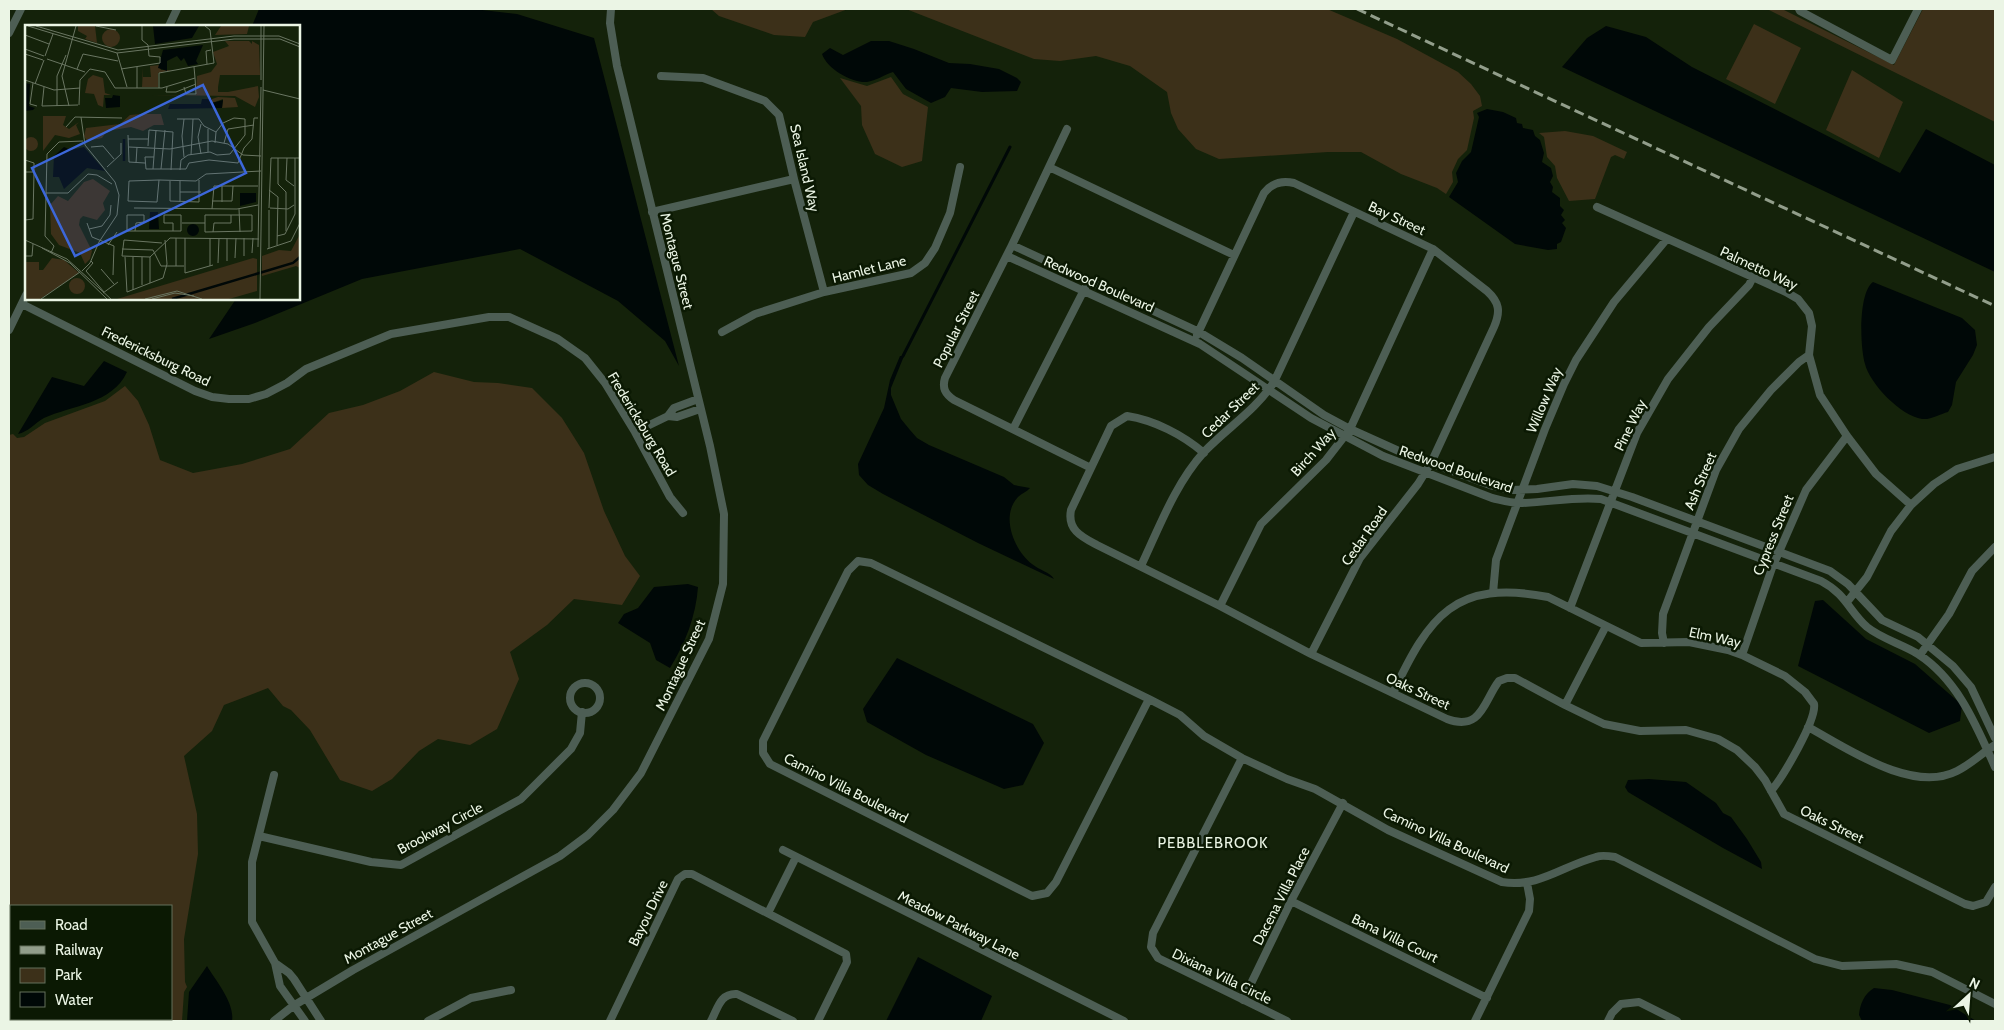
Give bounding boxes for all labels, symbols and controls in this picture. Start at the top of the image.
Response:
inset map [25,25,300,300]
street label: Sea Island Way [786,122,824,214]
street label: Bay Street [1366,197,1429,239]
street label: Montague Street [656,211,698,311]
street label: Palmetto Way [1717,242,1801,294]
street label: Hamlet Lane [830,251,908,287]
street label: Redwood Boulevard [1041,252,1157,316]
street label: Popular Street [929,287,983,371]
street label: Fredericksburg Road [99,322,213,390]
street label: Willow Way [1522,364,1566,436]
street label: Fredericksburg Road [604,368,680,480]
street label: Cedar Street [1197,378,1263,442]
street label: Pine Way [1610,396,1650,454]
street label: Birch Way [1287,424,1339,480]
street label: Redwood Boulevard [1397,441,1515,497]
street label: Ash Street [1680,449,1720,513]
street label: Cypress Street [1749,492,1797,578]
street label: Cedar Road [1337,503,1391,569]
street label: Montague Street [651,616,709,714]
street label: Elm Way [1687,623,1743,651]
street label: Oaks Street [1383,668,1453,714]
street label: Camino Villa Boulevard [781,749,911,827]
street label: Brookway Circle [394,798,486,858]
street label: Oaks Street [1797,801,1867,847]
street label: Camino Villa Boulevard [1380,803,1512,877]
district label: PEBBLEBROOK [1157,834,1269,852]
street label: Dacena Villa Place [1248,844,1314,948]
street label: Bayou Drive [624,877,672,949]
street label: Meadow Parkway Lane [895,886,1023,964]
street label: Montague Street [340,904,436,968]
legend [10,905,172,1020]
street label: Bana Villa Court [1349,909,1441,967]
text: Road [55,916,88,934]
text: Railway [55,941,104,959]
street label: Dixiana Villa Circle [1169,944,1275,1008]
text: Park [55,966,82,984]
north arrow [1944,970,1994,1020]
text: N [1966,973,1983,994]
text: Water [55,991,93,1009]

